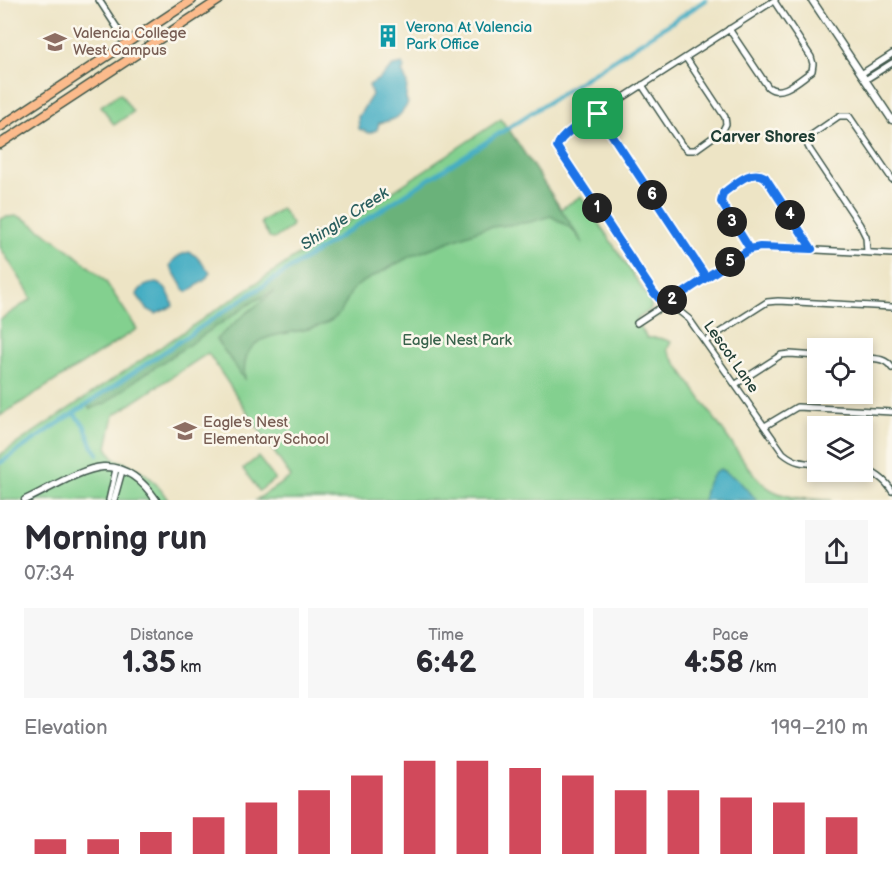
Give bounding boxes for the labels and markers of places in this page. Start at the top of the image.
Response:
place label: Verona At Valencia Park Office [406,18,532,54]
building icon: Verona At Valencia Park Office [375,23,401,49]
place label: Valencia College West Campus [73,24,187,60]
school or university icon: Valencia College West Campus [42,29,68,55]
pin [572,88,623,139]
pin: 6 [637,180,667,210]
pin: 1 [582,193,612,223]
pin: 4 [775,200,805,230]
pin: 3 [717,207,747,237]
pin: 5 [715,247,745,277]
pin: 2 [657,285,687,315]
place label: Eagle's Nest Elementary School [203,413,329,449]
school or university icon: Eagle's Nest Elementary School [172,418,198,444]

